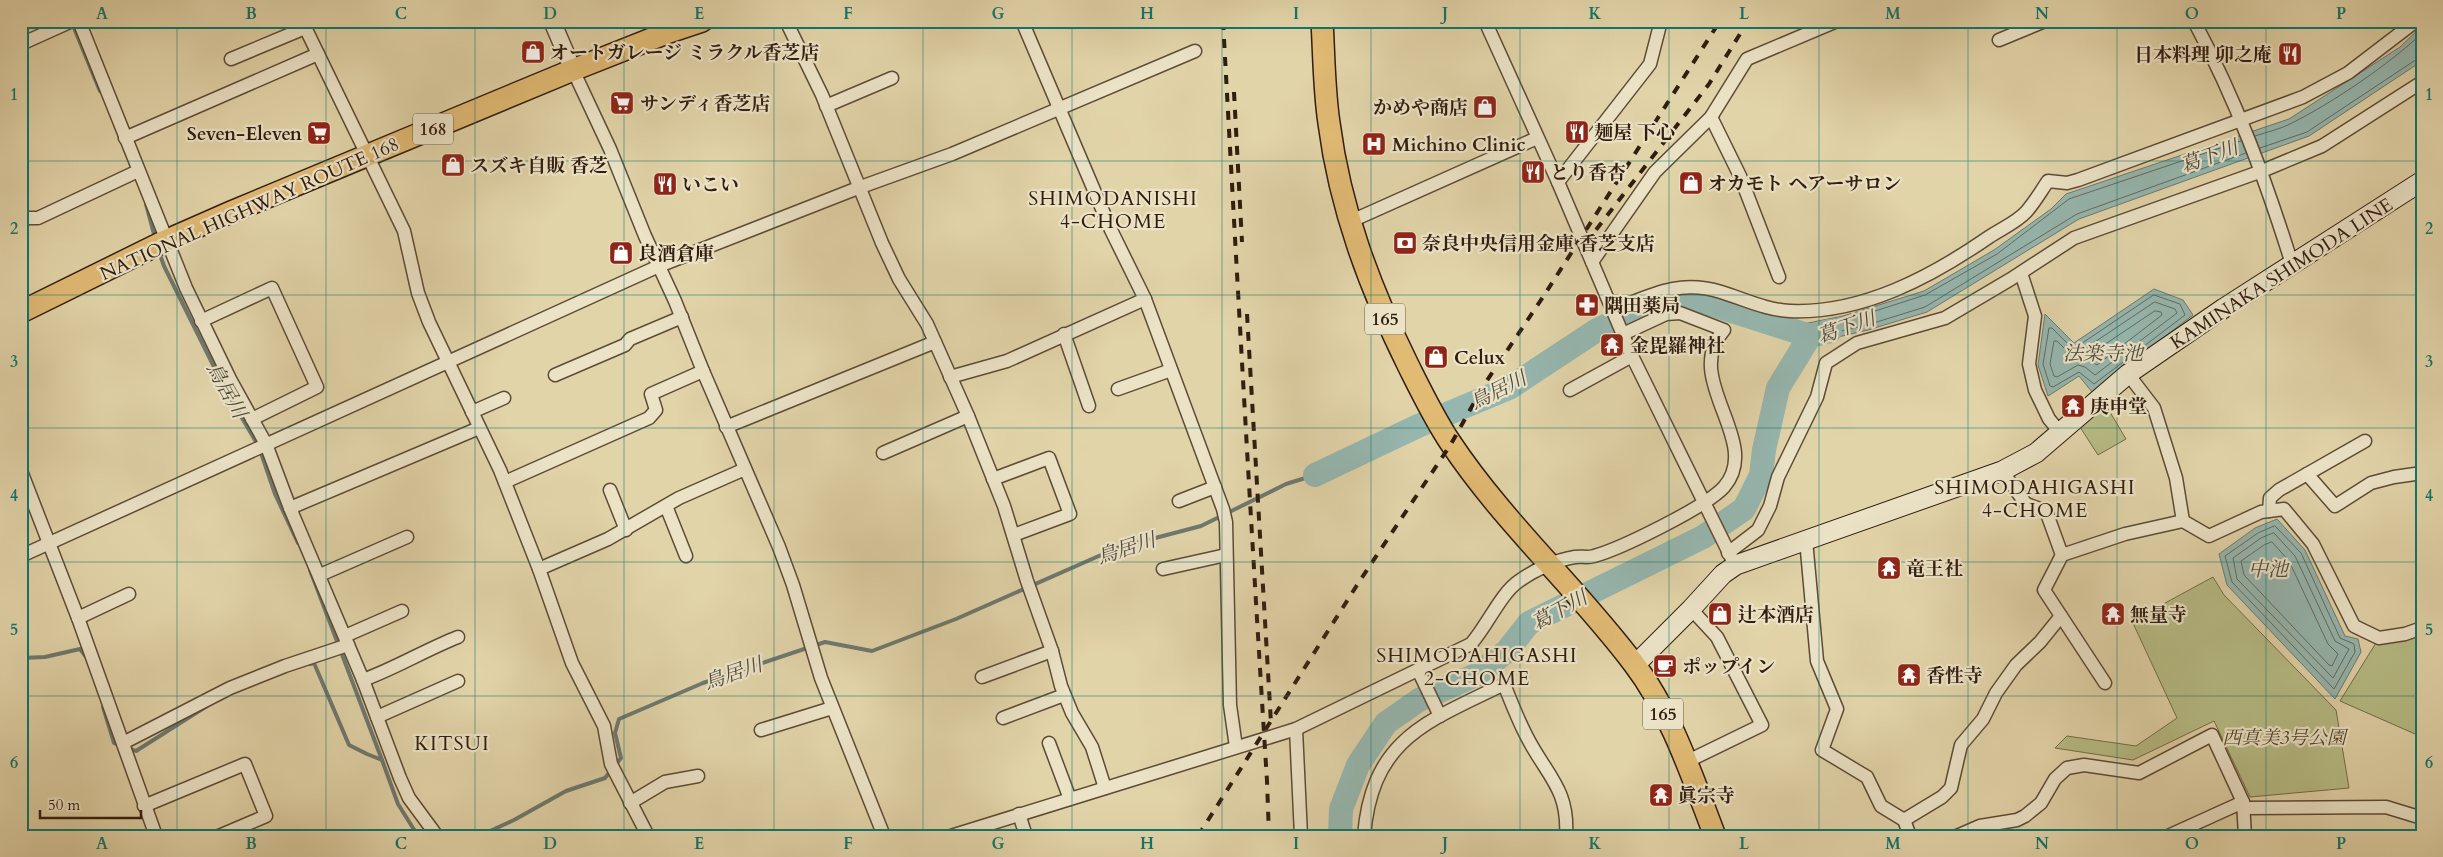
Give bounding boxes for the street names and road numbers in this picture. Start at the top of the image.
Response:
road number: 168 [413,114,453,144]
street label: NATIONAL HIGHWAY ROUTE 168 [96,131,403,287]
street label: KAMINAKA SHIMODA LINE [2165,192,2398,356]
road number: 165 [1365,304,1405,334]
road number: 165 [1643,699,1683,730]

